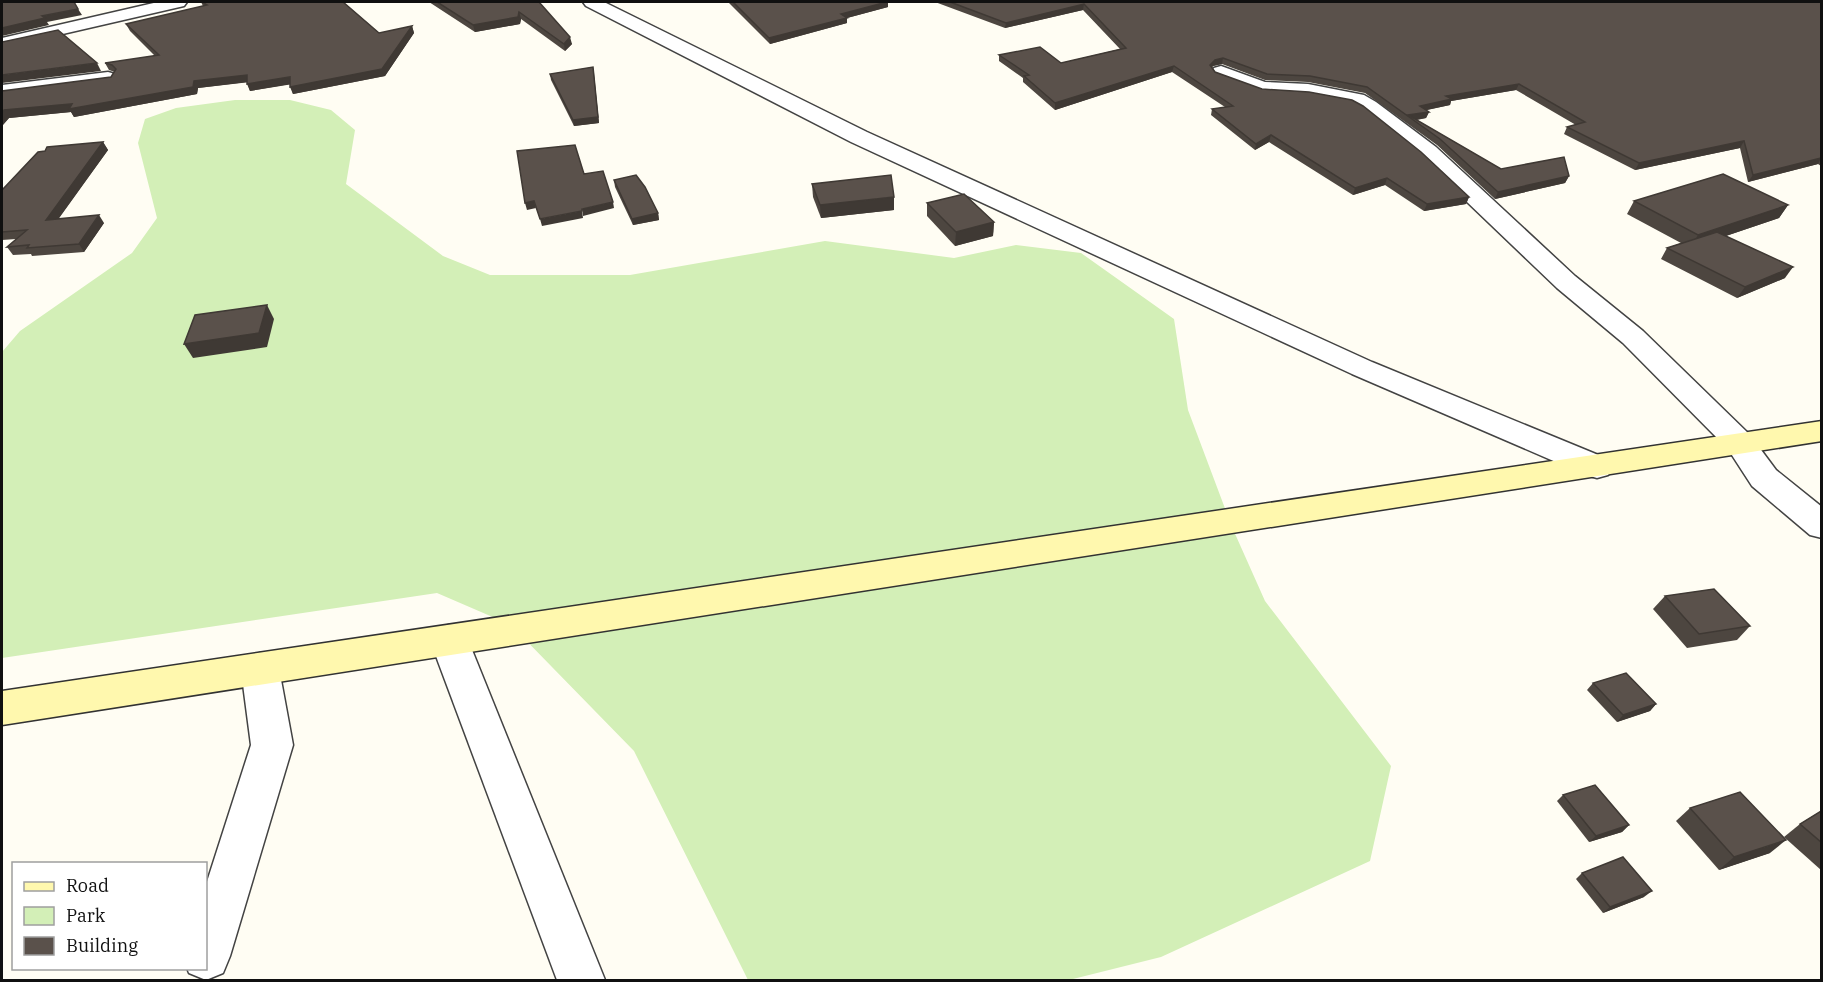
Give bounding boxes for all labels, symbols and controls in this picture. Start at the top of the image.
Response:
legend [12,862,207,970]
text: Road [66,874,109,897]
text: Park [66,904,106,927]
text: Building [66,934,138,957]

